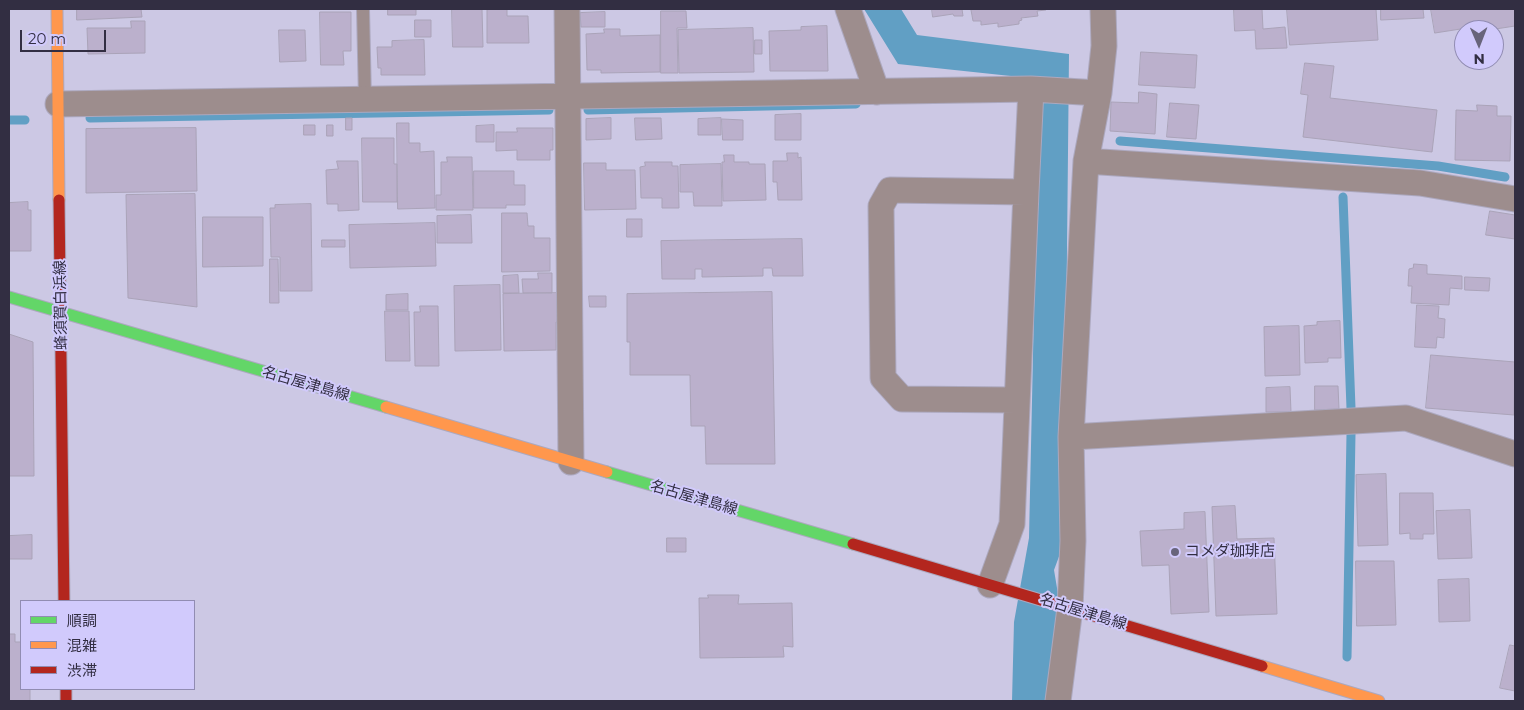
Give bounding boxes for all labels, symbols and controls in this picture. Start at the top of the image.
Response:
scale bar [22,20,109,52]
north arrow [1454,20,1504,70]
text: 20 m [28,29,66,48]
text: N [1473,50,1485,68]
street label: 蜂須賀白浜線 [51,260,71,350]
street label: 名古屋津島線 [260,363,352,405]
street label: 名古屋津島線 [648,477,740,519]
place label: コメダ珈琲店 [1185,543,1275,561]
marker: コメダ珈琲店 [1169,546,1181,558]
street label: 名古屋津島線 [1037,590,1129,634]
legend [20,600,195,690]
text: 順調 [67,611,97,630]
text: 混雑 [67,636,97,655]
text: 渋滞 [67,661,97,680]

